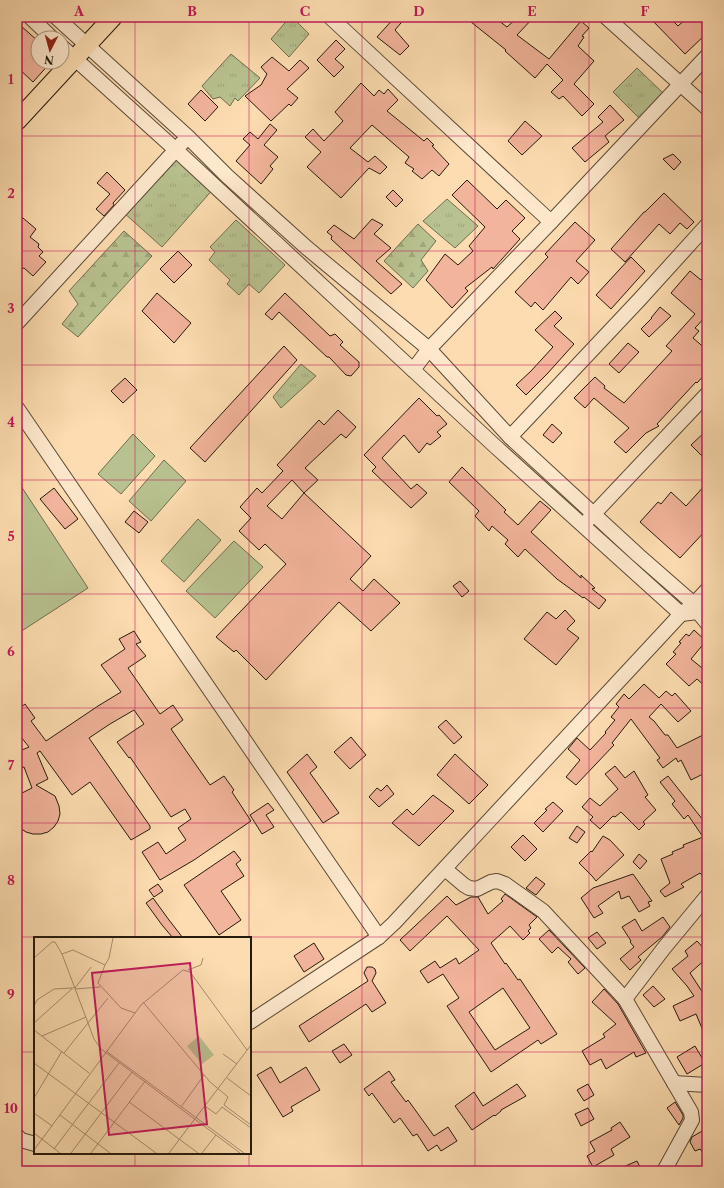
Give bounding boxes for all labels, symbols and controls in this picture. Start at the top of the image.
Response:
text: A [73,3,85,19]
text: B [187,3,197,19]
text: C [300,3,310,19]
text: D [413,3,425,19]
text: E [527,3,537,19]
text: F [641,3,650,19]
north arrow [30,30,70,70]
text: N [43,52,54,67]
text: 1 [8,71,14,87]
text: 2 [7,185,15,201]
text: 3 [7,300,15,316]
text: 4 [7,414,15,430]
text: 5 [7,528,15,544]
text: 6 [7,643,15,659]
text: 7 [8,757,15,773]
text: 8 [7,872,15,888]
inset map [34,937,251,1154]
text: 9 [7,986,15,1002]
text: 10 [4,1100,18,1116]

